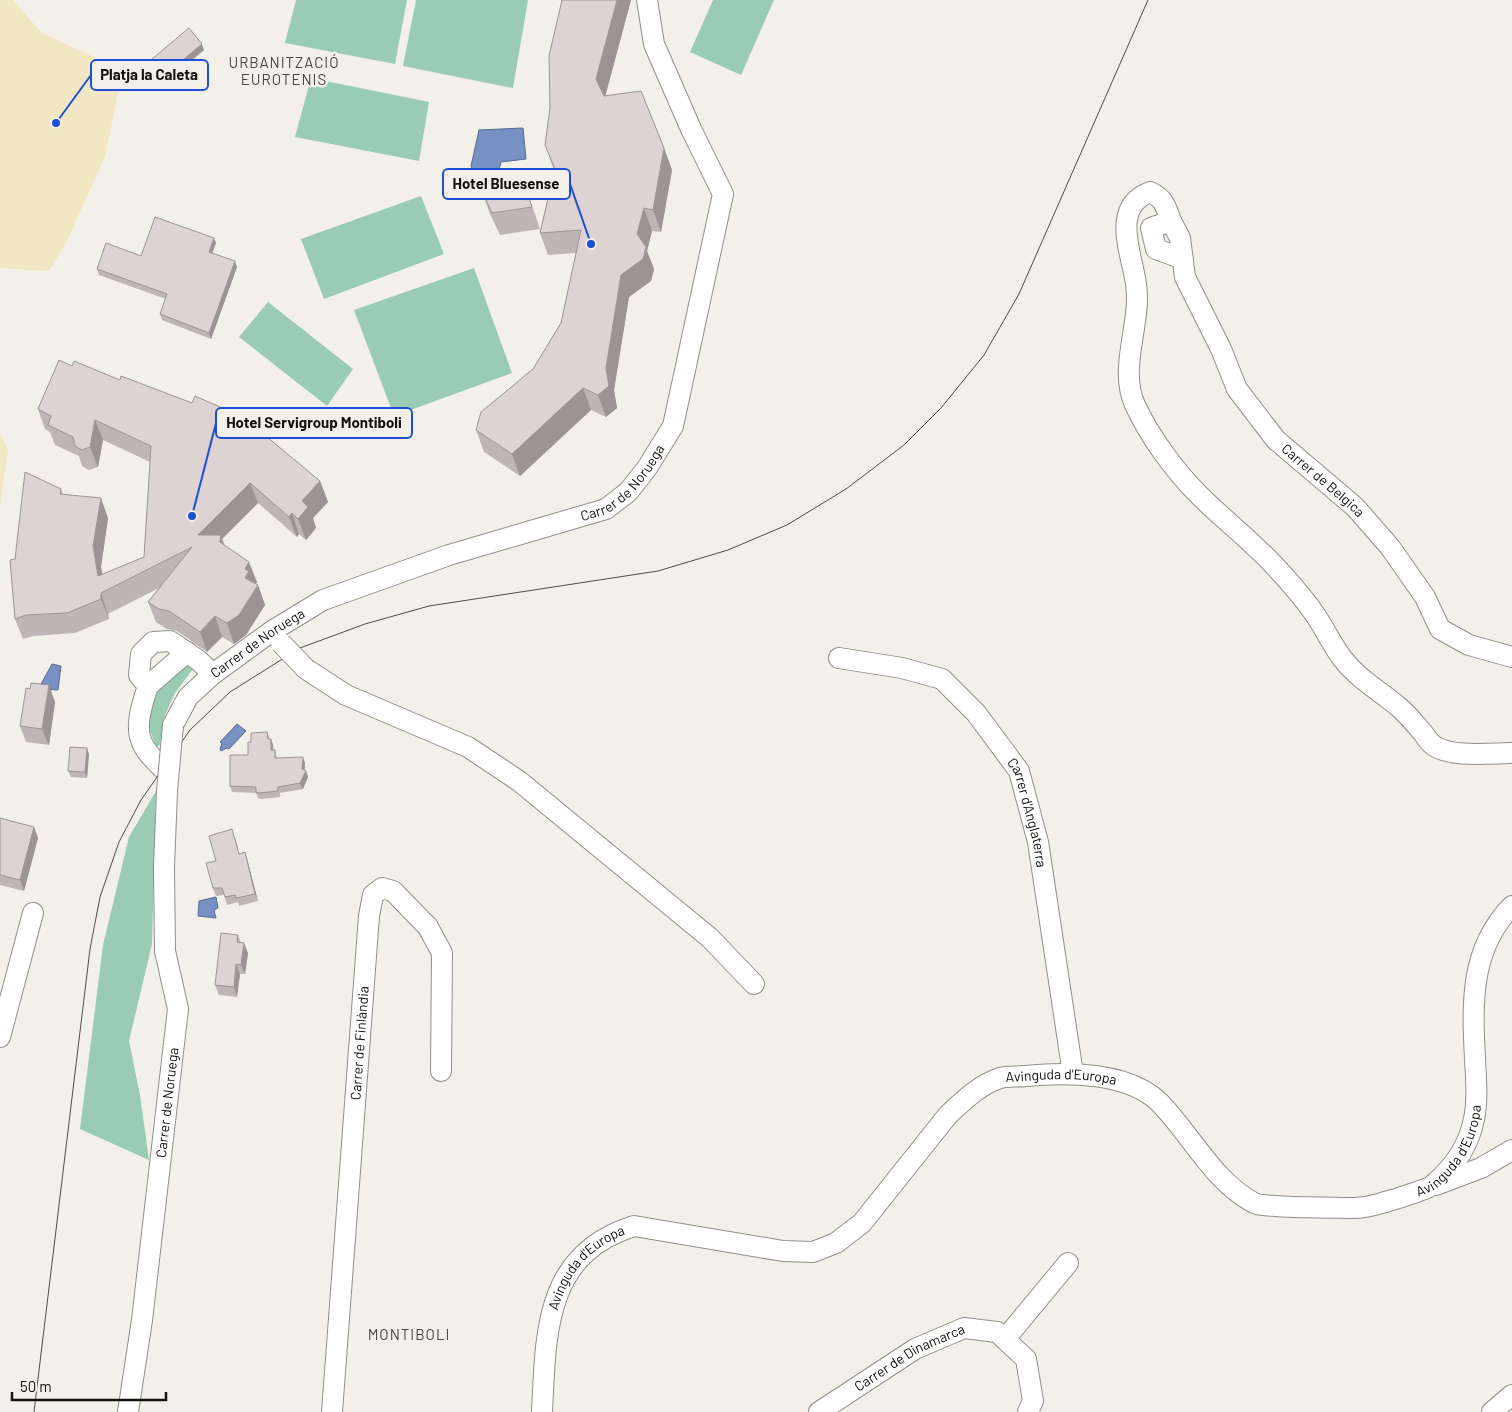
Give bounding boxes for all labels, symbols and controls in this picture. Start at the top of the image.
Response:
district label: URBANITZACIÓ EUROTENIS [228,53,340,88]
callout: Platja la Caleta [91,60,208,90]
text: Platja la Caleta [100,65,198,83]
callout: Hotel Bluesense [443,169,570,199]
text: Hotel Bluesense [453,174,559,192]
callout: Hotel Servigroup Montiboli [216,408,412,438]
text: Hotel Servigroup Montiboli [226,413,402,431]
street label: Carrer de Belgica [1279,440,1369,520]
street label: Carrer de Noruega [578,441,668,524]
street label: Carrer de Noruega [207,604,308,681]
street label: Carrer d'Anglaterra [1004,754,1051,869]
street label: Carrer de Finlàndia [346,985,372,1101]
street label: Carrer de Noruega [152,1046,181,1159]
street label: Avinguda d'Europa [1005,1065,1119,1088]
street label: Avinguda d'Europa [1413,1104,1484,1200]
street label: Avinguda d'Europa [544,1221,627,1312]
street label: Carrer de Dinamarca [851,1320,967,1395]
district label: MONTIBOLI [368,1325,450,1343]
scale bar [12,1370,166,1402]
text: 50 m [20,1377,52,1395]

